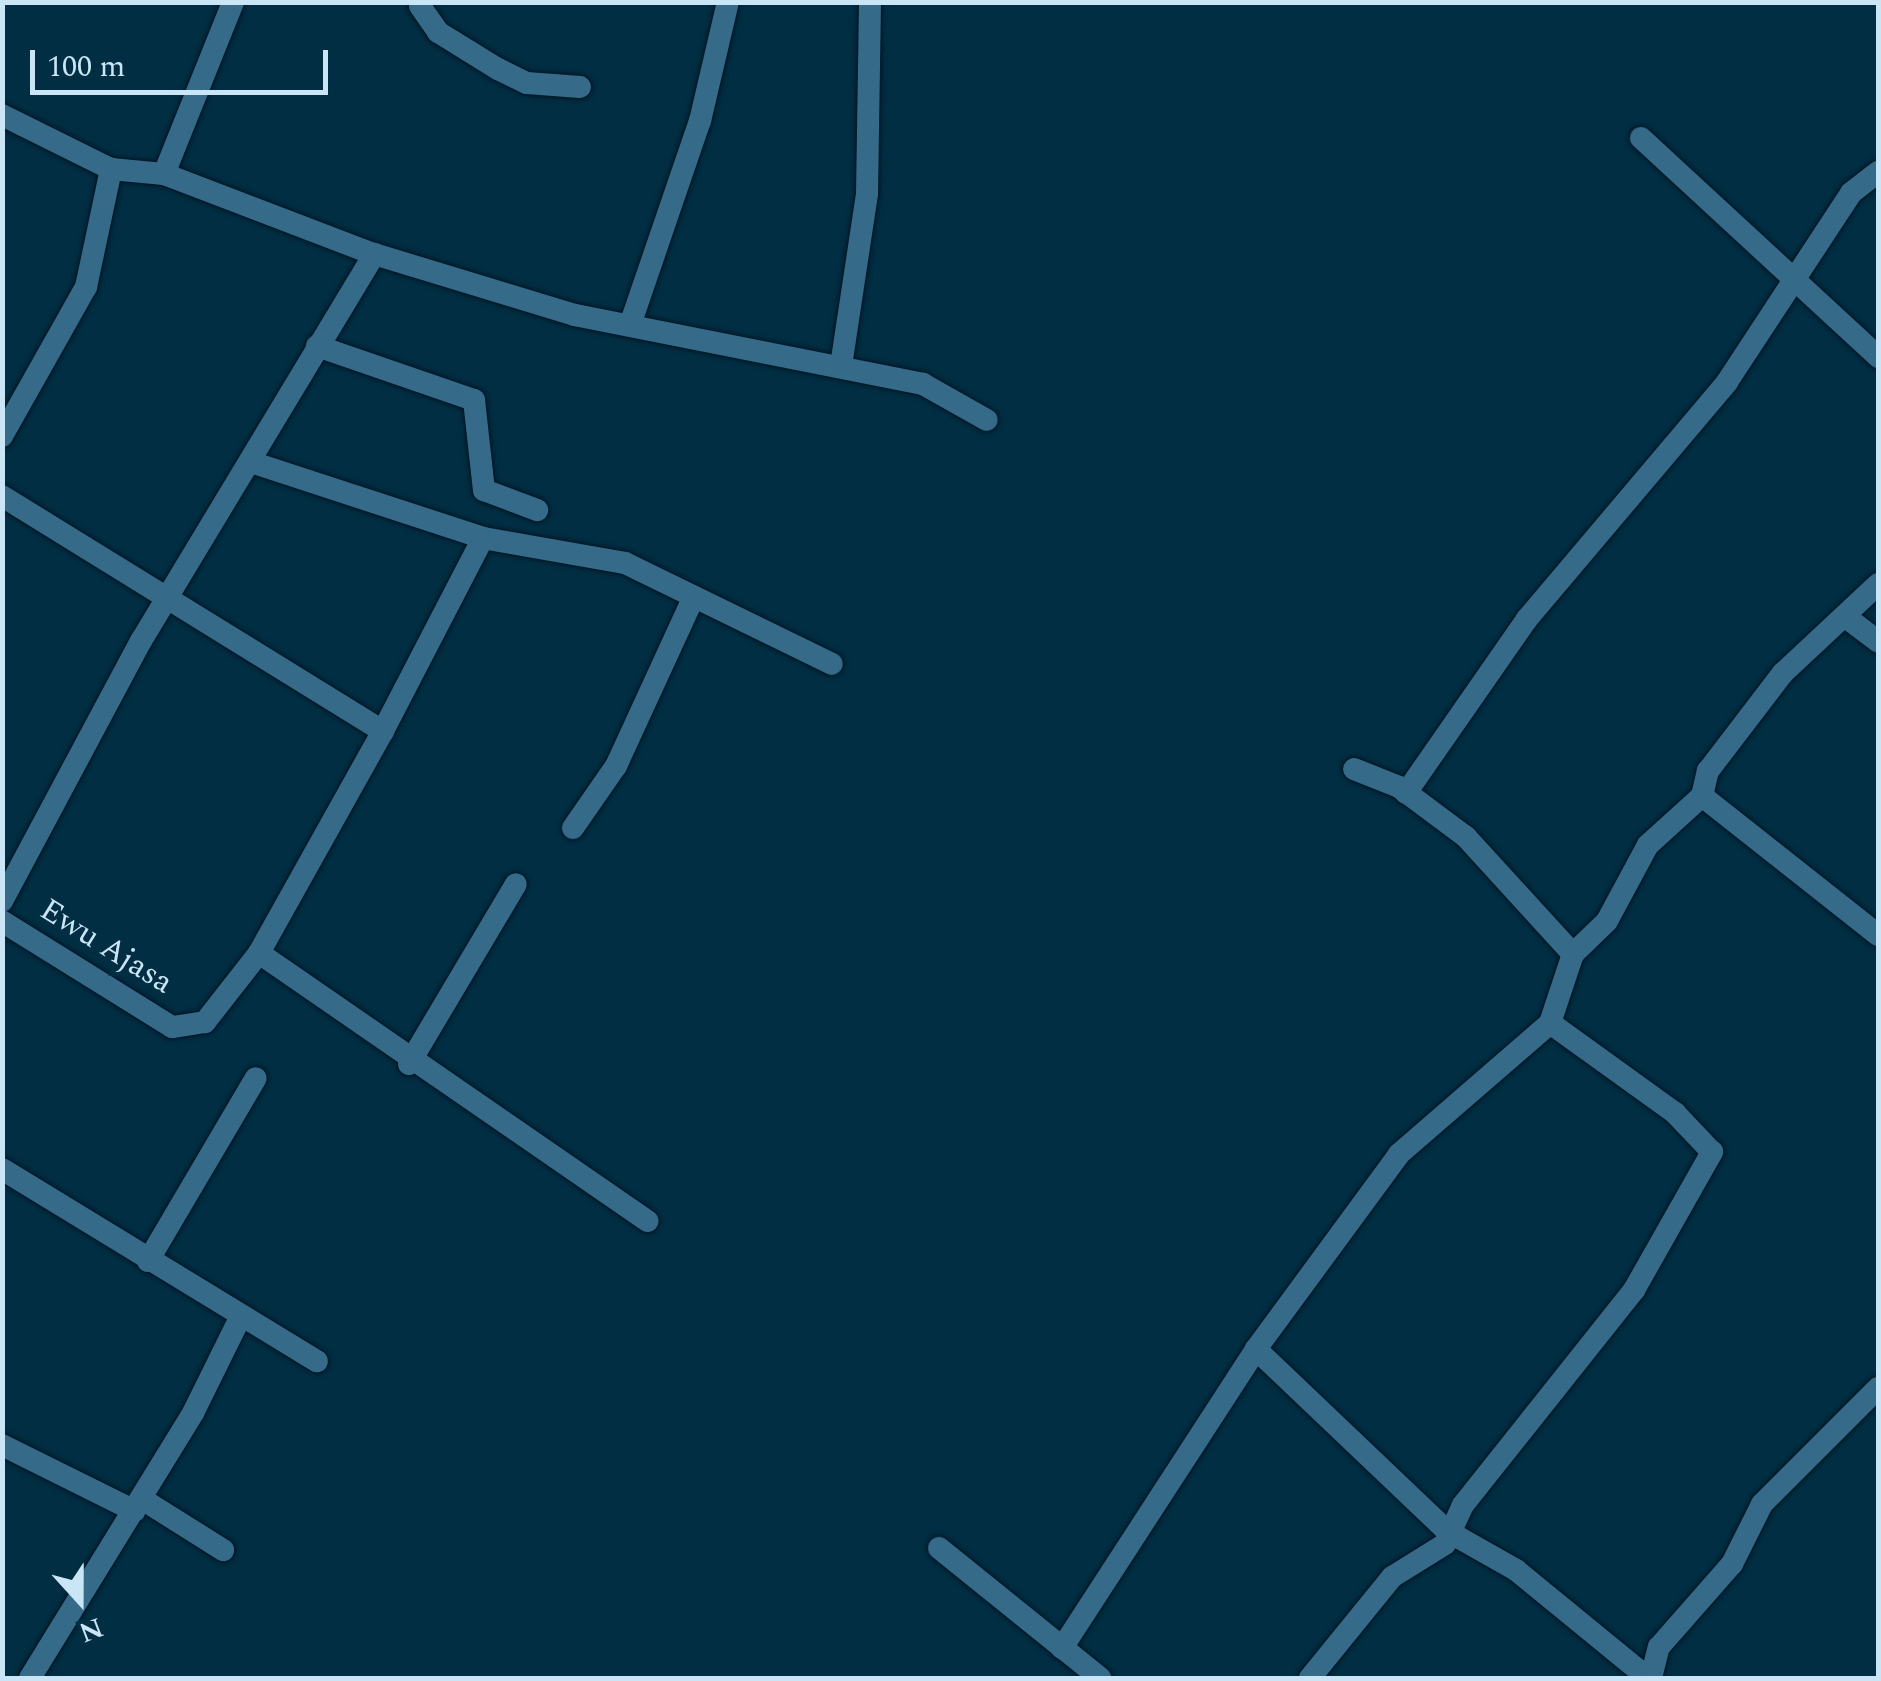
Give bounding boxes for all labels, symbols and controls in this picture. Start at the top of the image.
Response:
scale bar [35,30,332,92]
text: 100 m [47,44,125,90]
street label: Ewu Ajasa [32,891,180,1003]
north arrow [30,1551,130,1651]
text: N [73,1605,109,1654]

